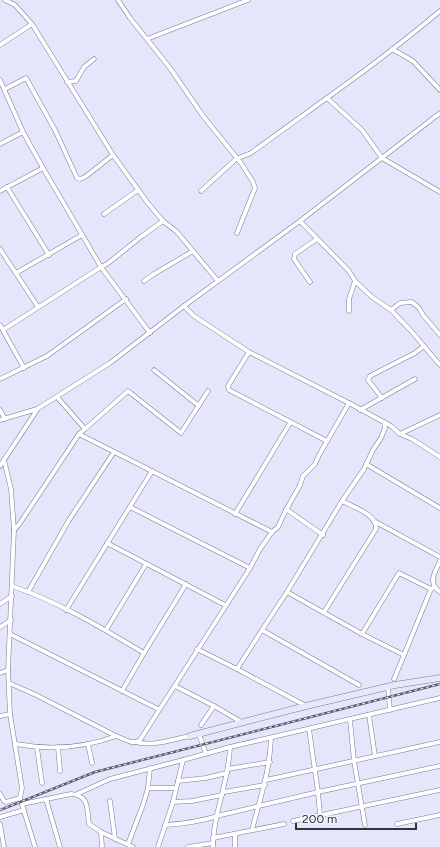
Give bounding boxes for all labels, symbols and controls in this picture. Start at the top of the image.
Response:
scale bar [296,805,416,831]
text: 200 m [302,812,337,826]

